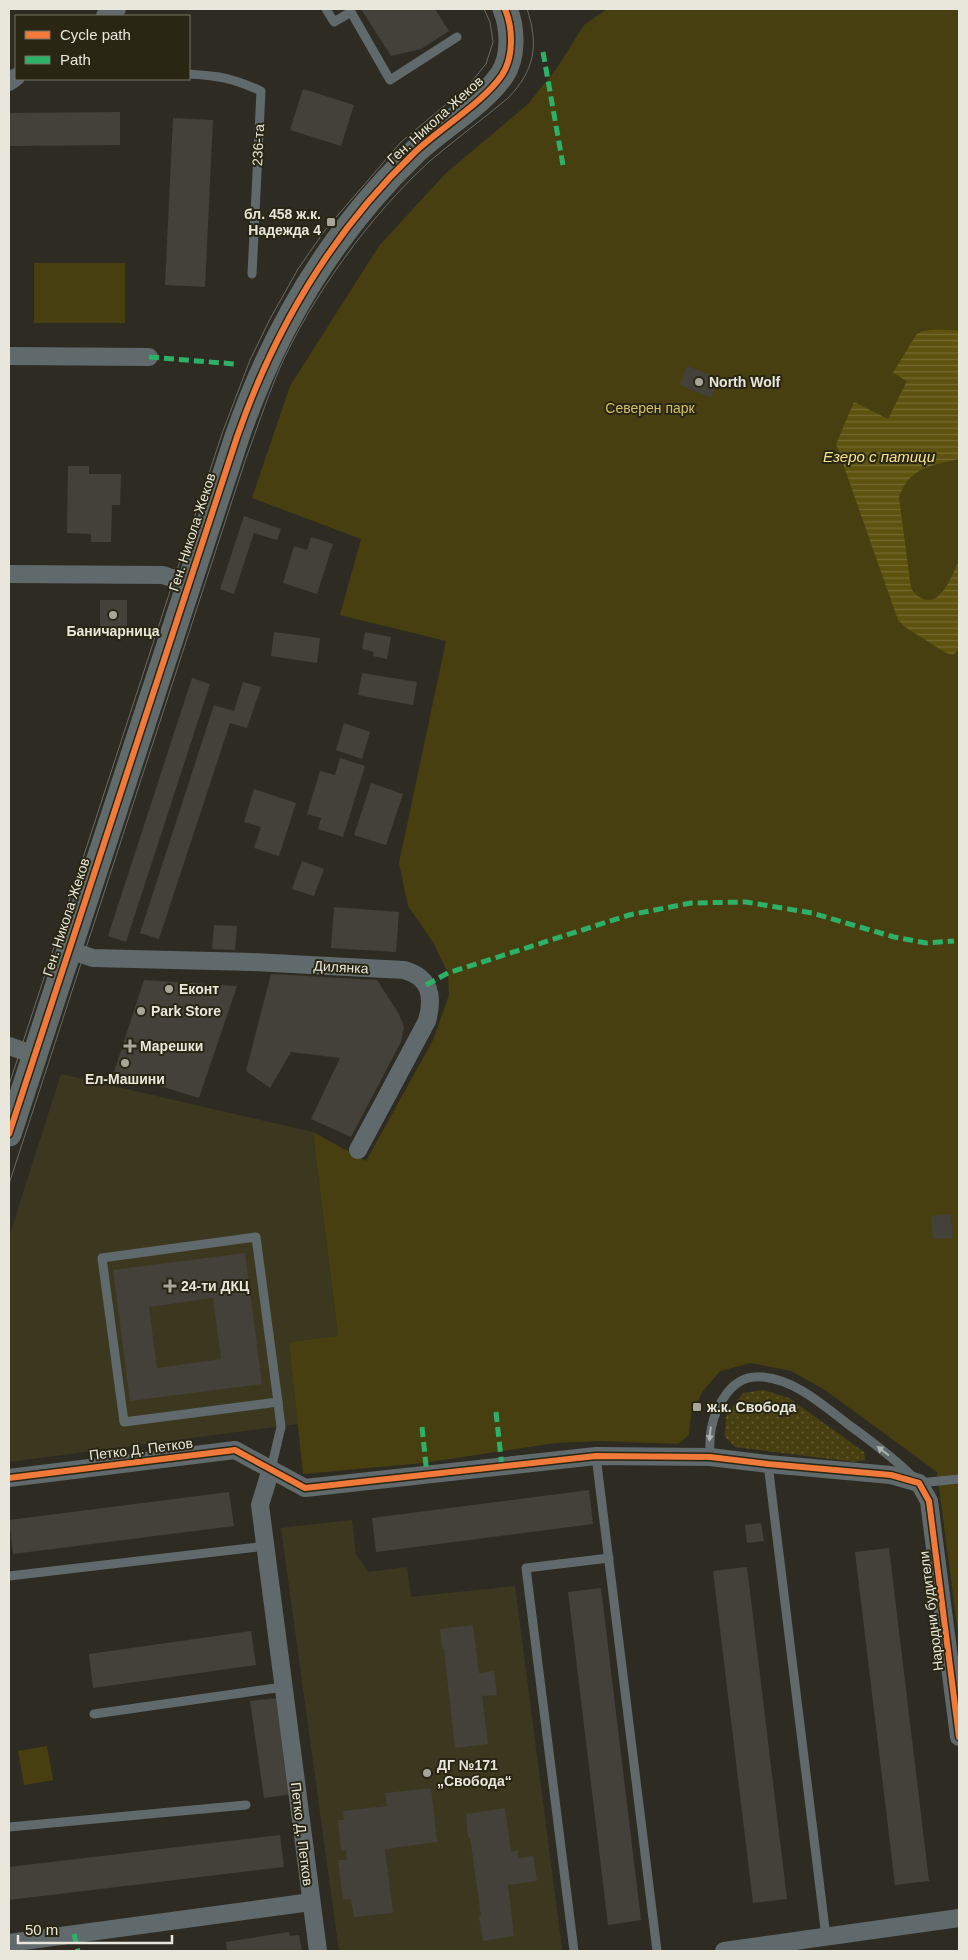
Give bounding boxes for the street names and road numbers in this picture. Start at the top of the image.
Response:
street label: Ген. Никола Жеков [384,73,486,167]
street label: 236-та [249,123,267,166]
street label: Ген. Никола Жеков [165,471,219,593]
street label: Ген. Никола Жеков [39,856,93,978]
street label: Дилянка [313,958,369,976]
street label: Петко Д. Петков [88,1435,194,1463]
street label: Народни будители [916,1550,946,1672]
street label: Петко Д. Петков [288,1781,316,1887]

